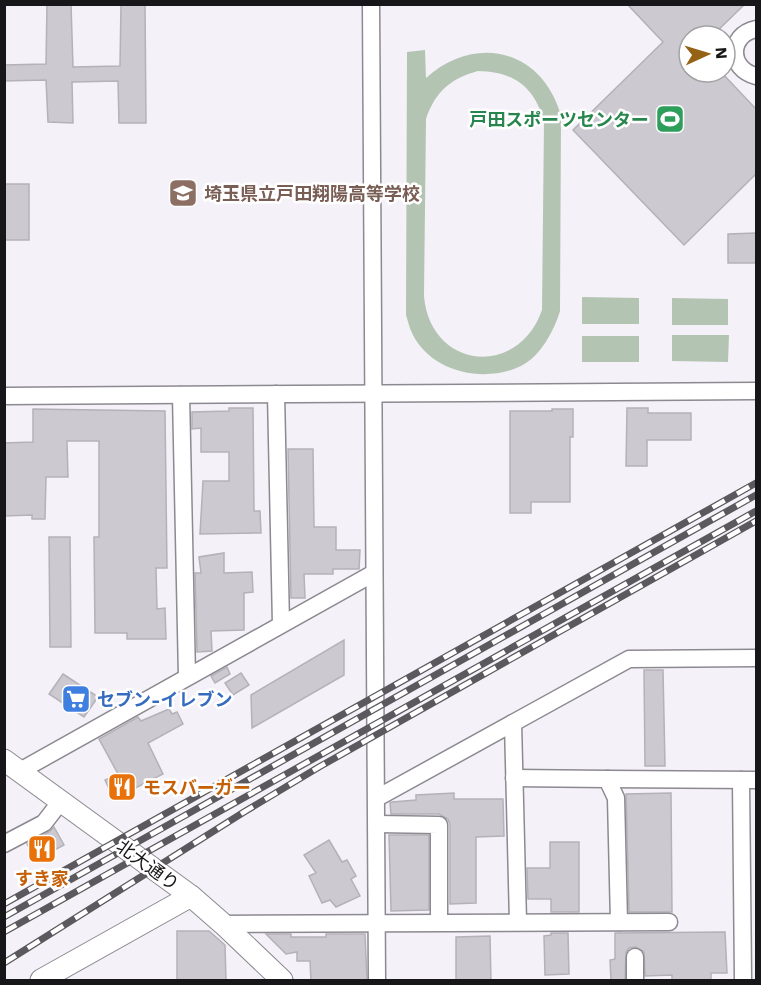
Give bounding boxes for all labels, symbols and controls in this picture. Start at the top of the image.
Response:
north arrow [677,24,737,84]
text: N [712,46,731,60]
sports icon: 戸田スポーツセンター [654,103,686,135]
place label: 戸田スポーツセンター [469,109,649,130]
school or university icon: 埼玉県立戸田翔陽高等学校 [167,177,199,209]
place label: 埼玉県立戸田翔陽高等学校 [204,183,420,204]
supermarket icon: セブン-イレブン [60,683,92,715]
place label: セブン-イレブン [97,689,233,710]
restaurant icon: モスバーガー [106,771,138,803]
place label: モスバーガー [143,777,251,798]
restaurant icon: すき家 [26,833,58,865]
street label: 北大通り [113,835,183,895]
place label: すき家 [15,868,69,889]

